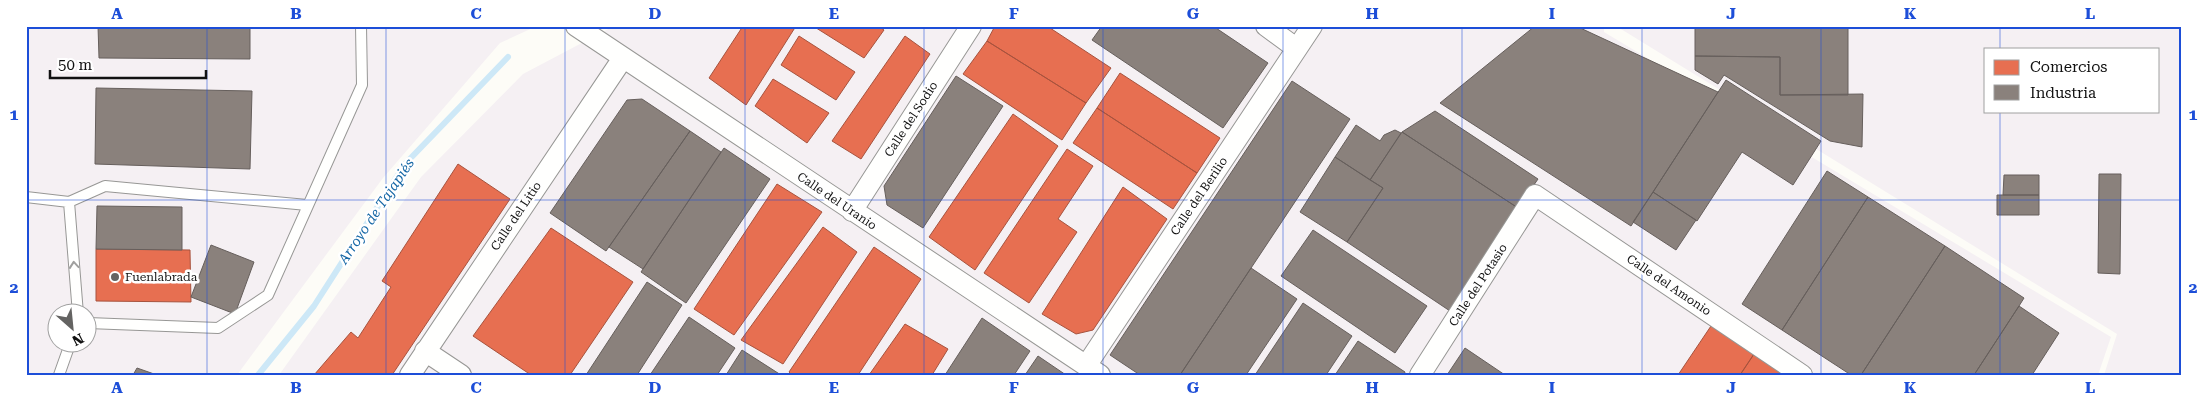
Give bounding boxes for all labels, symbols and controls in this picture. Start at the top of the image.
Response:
text: A [111,4,123,23]
text: B [290,4,302,23]
text: C [470,4,482,23]
text: D [649,4,662,23]
text: E [829,4,839,23]
text: F [1009,4,1019,23]
text: G [1187,4,1200,23]
text: H [1365,4,1379,23]
text: I [1549,4,1555,23]
text: J [1726,4,1736,23]
text: K [1904,4,1917,23]
text: L [2085,4,2095,23]
scale bar [50,48,206,80]
legend [1984,48,2160,112]
text: 50 m [58,56,93,74]
text: Comercios [2030,58,2107,76]
street label: Calle del Sodio [881,79,941,159]
text: Industria [2030,84,2096,102]
text: 1 [10,105,19,124]
text: 1 [2189,105,2198,124]
street label: Calle del Berilio [1168,154,1230,238]
water label: Arroyo de Tajapiés [334,155,417,267]
street label: Calle del Uranio [795,169,879,233]
street label: Calle del Litio [488,179,544,253]
street label: Calle del Potasio [1446,241,1510,329]
street label: Calle del Amonio [1624,252,1714,318]
one-way arrow [69,261,80,269]
place label: Fuenlabrada [125,270,198,284]
marker: Fuenlabrada [109,271,121,283]
text: 2 [10,278,19,297]
text: 2 [2189,278,2198,297]
north arrow [48,304,98,354]
text: N [69,330,86,349]
text: A [111,378,123,397]
text: B [290,378,302,397]
text: C [470,378,482,397]
text: D [649,378,662,397]
text: E [829,378,839,397]
text: F [1009,378,1019,397]
text: G [1187,378,1200,397]
text: H [1365,378,1379,397]
text: I [1549,378,1555,397]
text: J [1726,378,1736,397]
text: K [1904,378,1917,397]
text: L [2085,378,2095,397]

